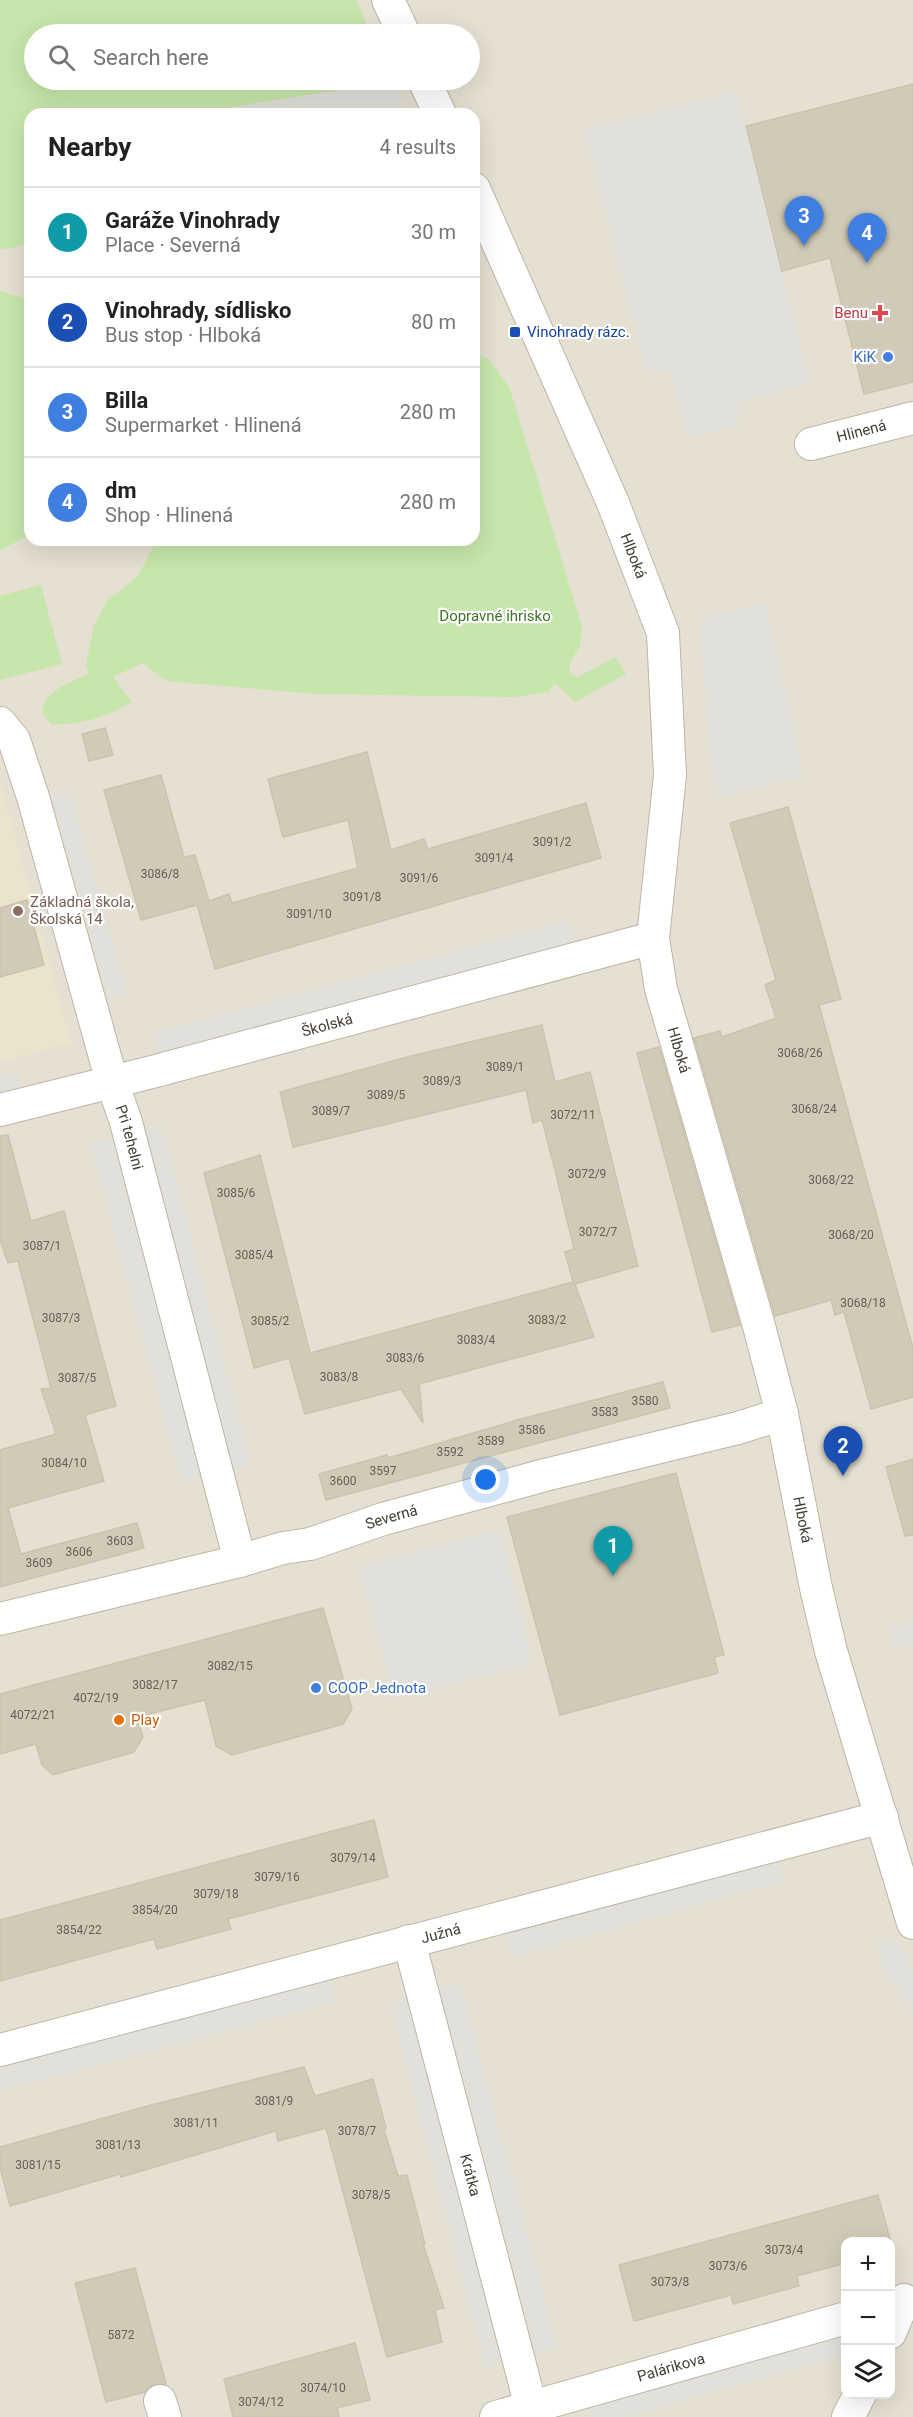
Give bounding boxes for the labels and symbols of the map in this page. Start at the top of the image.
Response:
pin: 3 [784,196,824,246]
pin: 4 [848,214,886,263]
place label: Benu [834,304,868,322]
marker: Benu [873,306,887,320]
place label: Vinohrady rázc. [527,323,630,341]
marker: Vinohrady rázc. [508,325,522,339]
place label: KiK [854,348,877,366]
marker: KiK [881,350,895,364]
street label: Hlinená [835,416,888,446]
street label: Hlboká [616,531,650,581]
park label: Dopravné ihrisko [439,607,551,625]
house number: 3091/2 [533,835,572,849]
house number: 3091/4 [475,851,514,865]
house number: 3086/8 [141,867,180,881]
house number: 3091/6 [400,871,439,885]
house number: 3091/8 [343,890,382,904]
place label: Základná škola, Školská 14 [30,893,134,928]
marker: Základná škola, Školská 14 [11,904,25,918]
house number: 3091/10 [286,907,332,921]
street label: Školská [300,1010,355,1041]
street label: Hlboká [664,1025,694,1075]
house number: 3068/26 [777,1046,823,1060]
house number: 3089/1 [486,1060,524,1074]
house number: 3089/3 [423,1074,461,1088]
house number: 3089/5 [367,1088,406,1102]
street label: Pri tehelni [112,1102,147,1172]
house number: 3068/24 [791,1102,837,1116]
house number: 3089/7 [312,1104,351,1118]
house number: 3072/11 [550,1108,596,1122]
house number: 3072/9 [568,1167,606,1181]
house number: 3068/22 [808,1173,854,1187]
house number: 3085/6 [217,1186,256,1200]
house number: 3072/7 [579,1225,618,1239]
house number: 3068/20 [828,1228,874,1242]
house number: 3087/1 [23,1239,61,1253]
house number: 3085/4 [235,1248,274,1262]
house number: 3068/18 [840,1296,886,1310]
house number: 3087/3 [42,1311,80,1325]
house number: 3083/2 [528,1313,567,1327]
house number: 3085/2 [251,1314,290,1328]
house number: 3083/4 [457,1333,496,1347]
house number: 3083/6 [386,1351,425,1365]
house number: 3083/8 [320,1370,359,1384]
house number: 3087/5 [58,1371,97,1385]
house number: 3580 [632,1394,659,1408]
house number: 3583 [592,1405,618,1419]
house number: 3586 [519,1423,546,1437]
pin: 2 [824,1426,862,1476]
house number: 3589 [478,1434,504,1448]
house number: 3592 [437,1445,464,1459]
house number: 3084/10 [41,1456,87,1470]
house number: 3597 [370,1464,397,1478]
your location [471,1465,500,1494]
house number: 3600 [330,1474,357,1488]
street label: Hlboká [789,1495,816,1545]
street label: Severná [363,1501,420,1533]
pin: 1 [594,1526,632,1576]
house number: 3603 [107,1534,133,1548]
house number: 3606 [66,1545,93,1559]
house number: 3609 [26,1556,52,1570]
house number: 3082/15 [207,1659,253,1673]
house number: 3082/17 [132,1678,178,1692]
place label: COOP Jednota [328,1679,426,1697]
marker: COOP Jednota [309,1681,323,1695]
house number: 4072/19 [73,1691,119,1705]
house number: 4072/21 [10,1708,56,1722]
place label: Play [131,1711,159,1729]
marker: Play [112,1713,126,1727]
house number: 3079/14 [330,1851,376,1865]
house number: 3079/16 [254,1870,300,1884]
house number: 3079/18 [193,1887,239,1901]
house number: 3854/20 [132,1903,178,1917]
street label: Južná [419,1920,463,1947]
house number: 3854/22 [56,1923,102,1937]
house number: 3081/9 [255,2094,293,2108]
house number: 3081/11 [173,2116,219,2130]
house number: 3078/7 [338,2124,377,2138]
house number: 3081/13 [95,2138,141,2152]
street label: Krátka [456,2152,484,2198]
house number: 3081/15 [15,2158,61,2172]
house number: 3078/5 [352,2188,391,2202]
house number: 3073/4 [765,2243,804,2257]
house number: 3073/6 [709,2259,748,2273]
house number: 3073/8 [651,2275,690,2289]
house number: 5872 [108,2328,135,2342]
street label: Palárikova [635,2349,707,2386]
house number: 3074/10 [300,2381,346,2395]
house number: 3074/12 [238,2395,284,2409]

